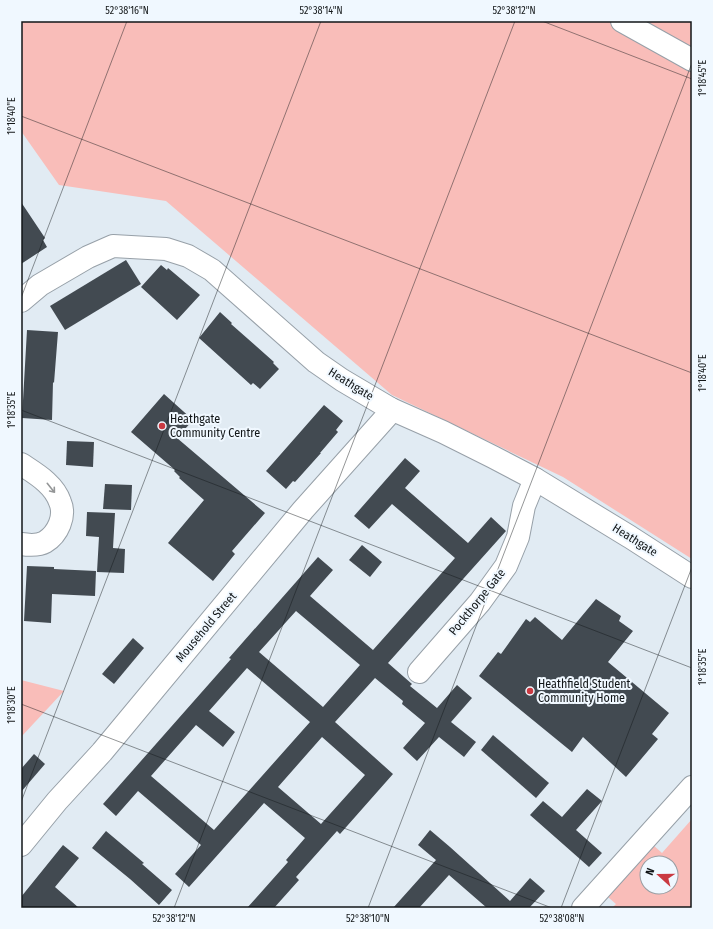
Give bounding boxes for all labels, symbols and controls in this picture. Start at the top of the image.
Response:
text: 52°38'16"N [105,5,149,17]
text: 52°38'14"N [299,5,343,17]
text: 52°38'12"N [492,5,536,17]
text: 1°18'45"E [697,59,709,96]
text: 1°18'40"E [6,97,18,135]
text: 1°18'40"E [697,354,709,392]
street label: Heathgate [326,365,376,403]
text: 1°18'35"E [6,391,18,428]
place label: Heathgate Community Centre [170,412,260,440]
marker: Heathgate Community Centre [157,421,167,431]
one-way arrow [47,483,56,494]
street label: Heathgate [610,521,660,559]
street label: Pockthorpe Gate [446,566,508,638]
street label: Mousehold Street [173,589,239,665]
text: 1°18'35"E [697,648,709,685]
place label: Heathfield Student Community Home [538,677,631,705]
text: 1°18'30"E [6,686,18,724]
marker: Heathfield Student Community Home [525,686,535,696]
north arrow [639,855,679,895]
text: N [643,866,657,877]
text: 52°38'12"N [152,913,196,925]
text: 52°38'10"N [346,913,390,925]
text: 52°38'08"N [540,913,584,925]

